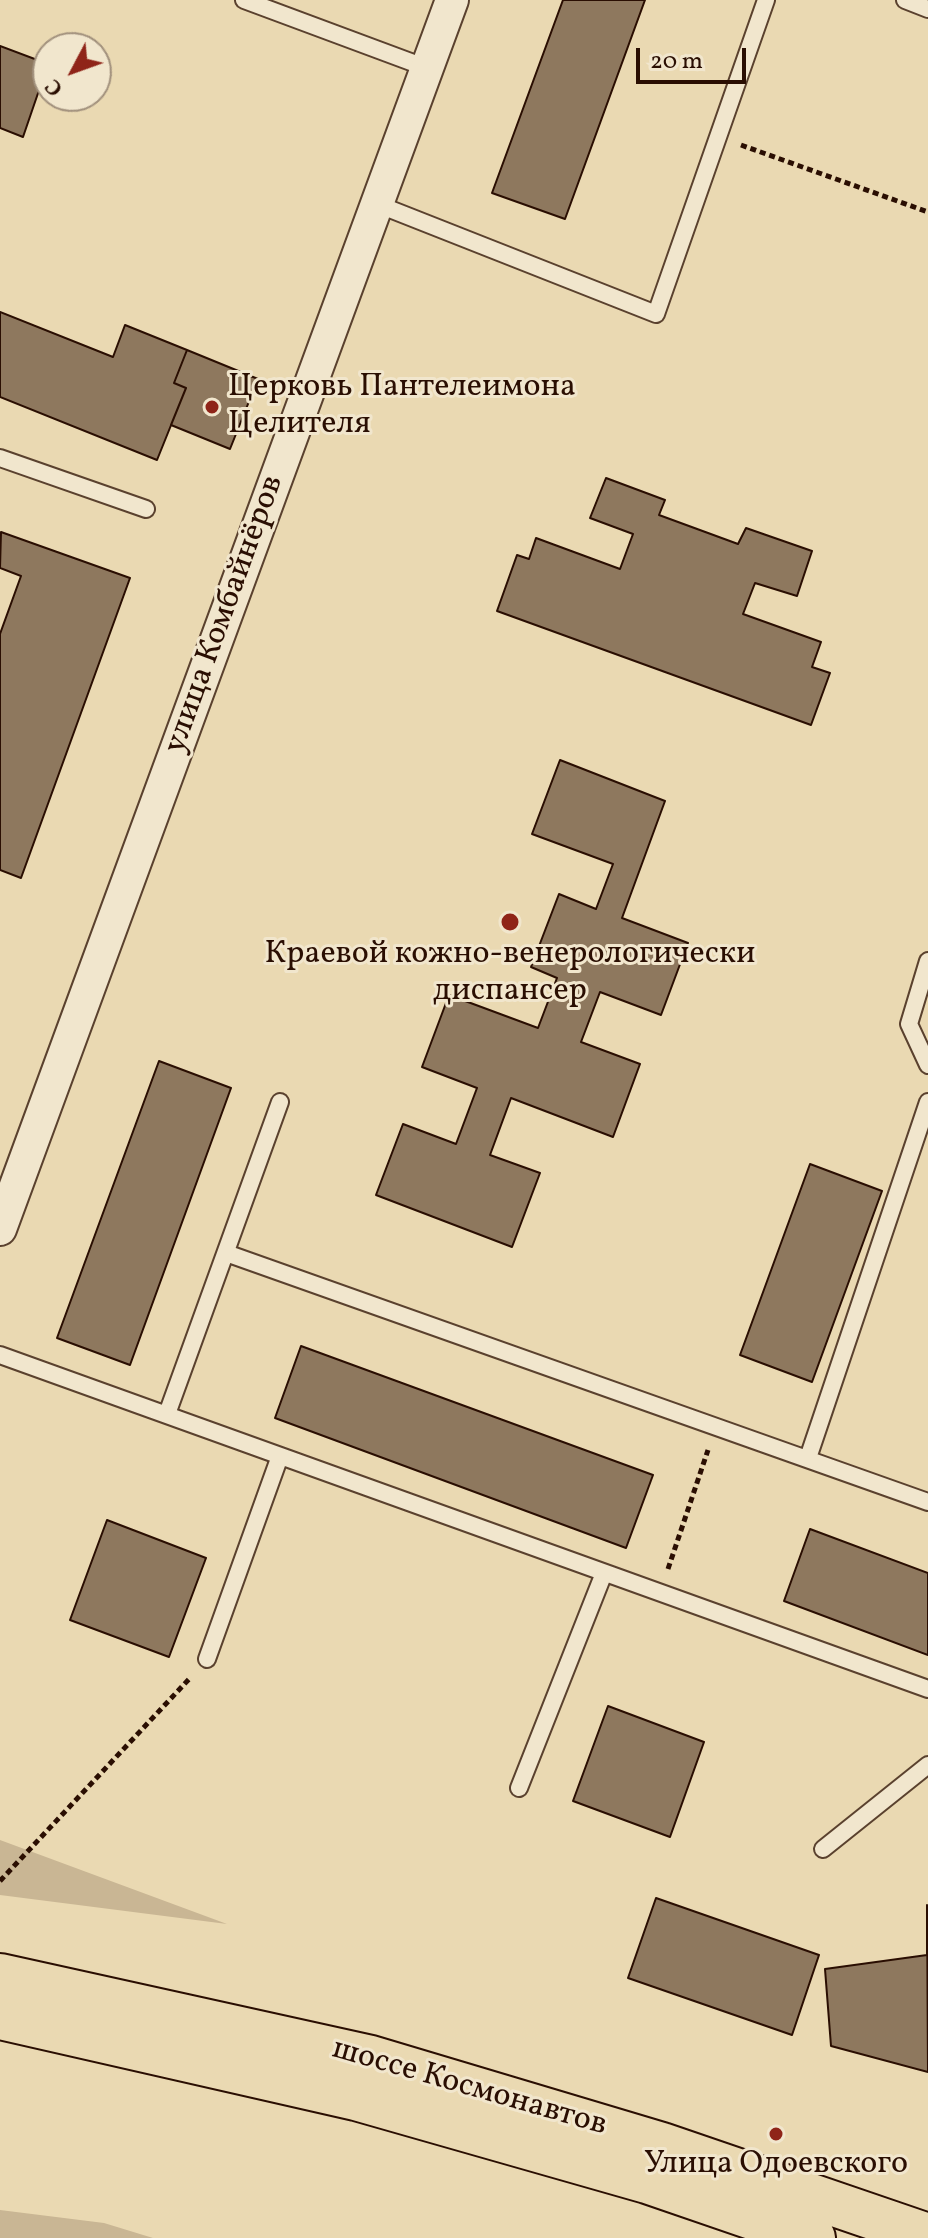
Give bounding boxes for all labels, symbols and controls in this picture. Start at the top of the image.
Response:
north arrow [32,32,112,112]
scale bar [640,32,750,82]
text: 20 m [650,45,703,79]
text: С [39,71,71,102]
place label: Церковь Пантелеимона Целителя [228,370,576,445]
marker: Церковь Пантелеимона Целителя [203,398,221,416]
street label: улица Комбайнёров [158,471,294,759]
marker: Краевой кожно-венерологически диспансер [499,911,521,933]
place label: Краевой кожно-венерологически диспансер [264,937,756,1012]
street label: шоссе Космонавтов [327,2031,611,2147]
marker: Улица Одоевского [767,2125,785,2143]
place label: Улица Одоевского [644,2147,908,2185]

